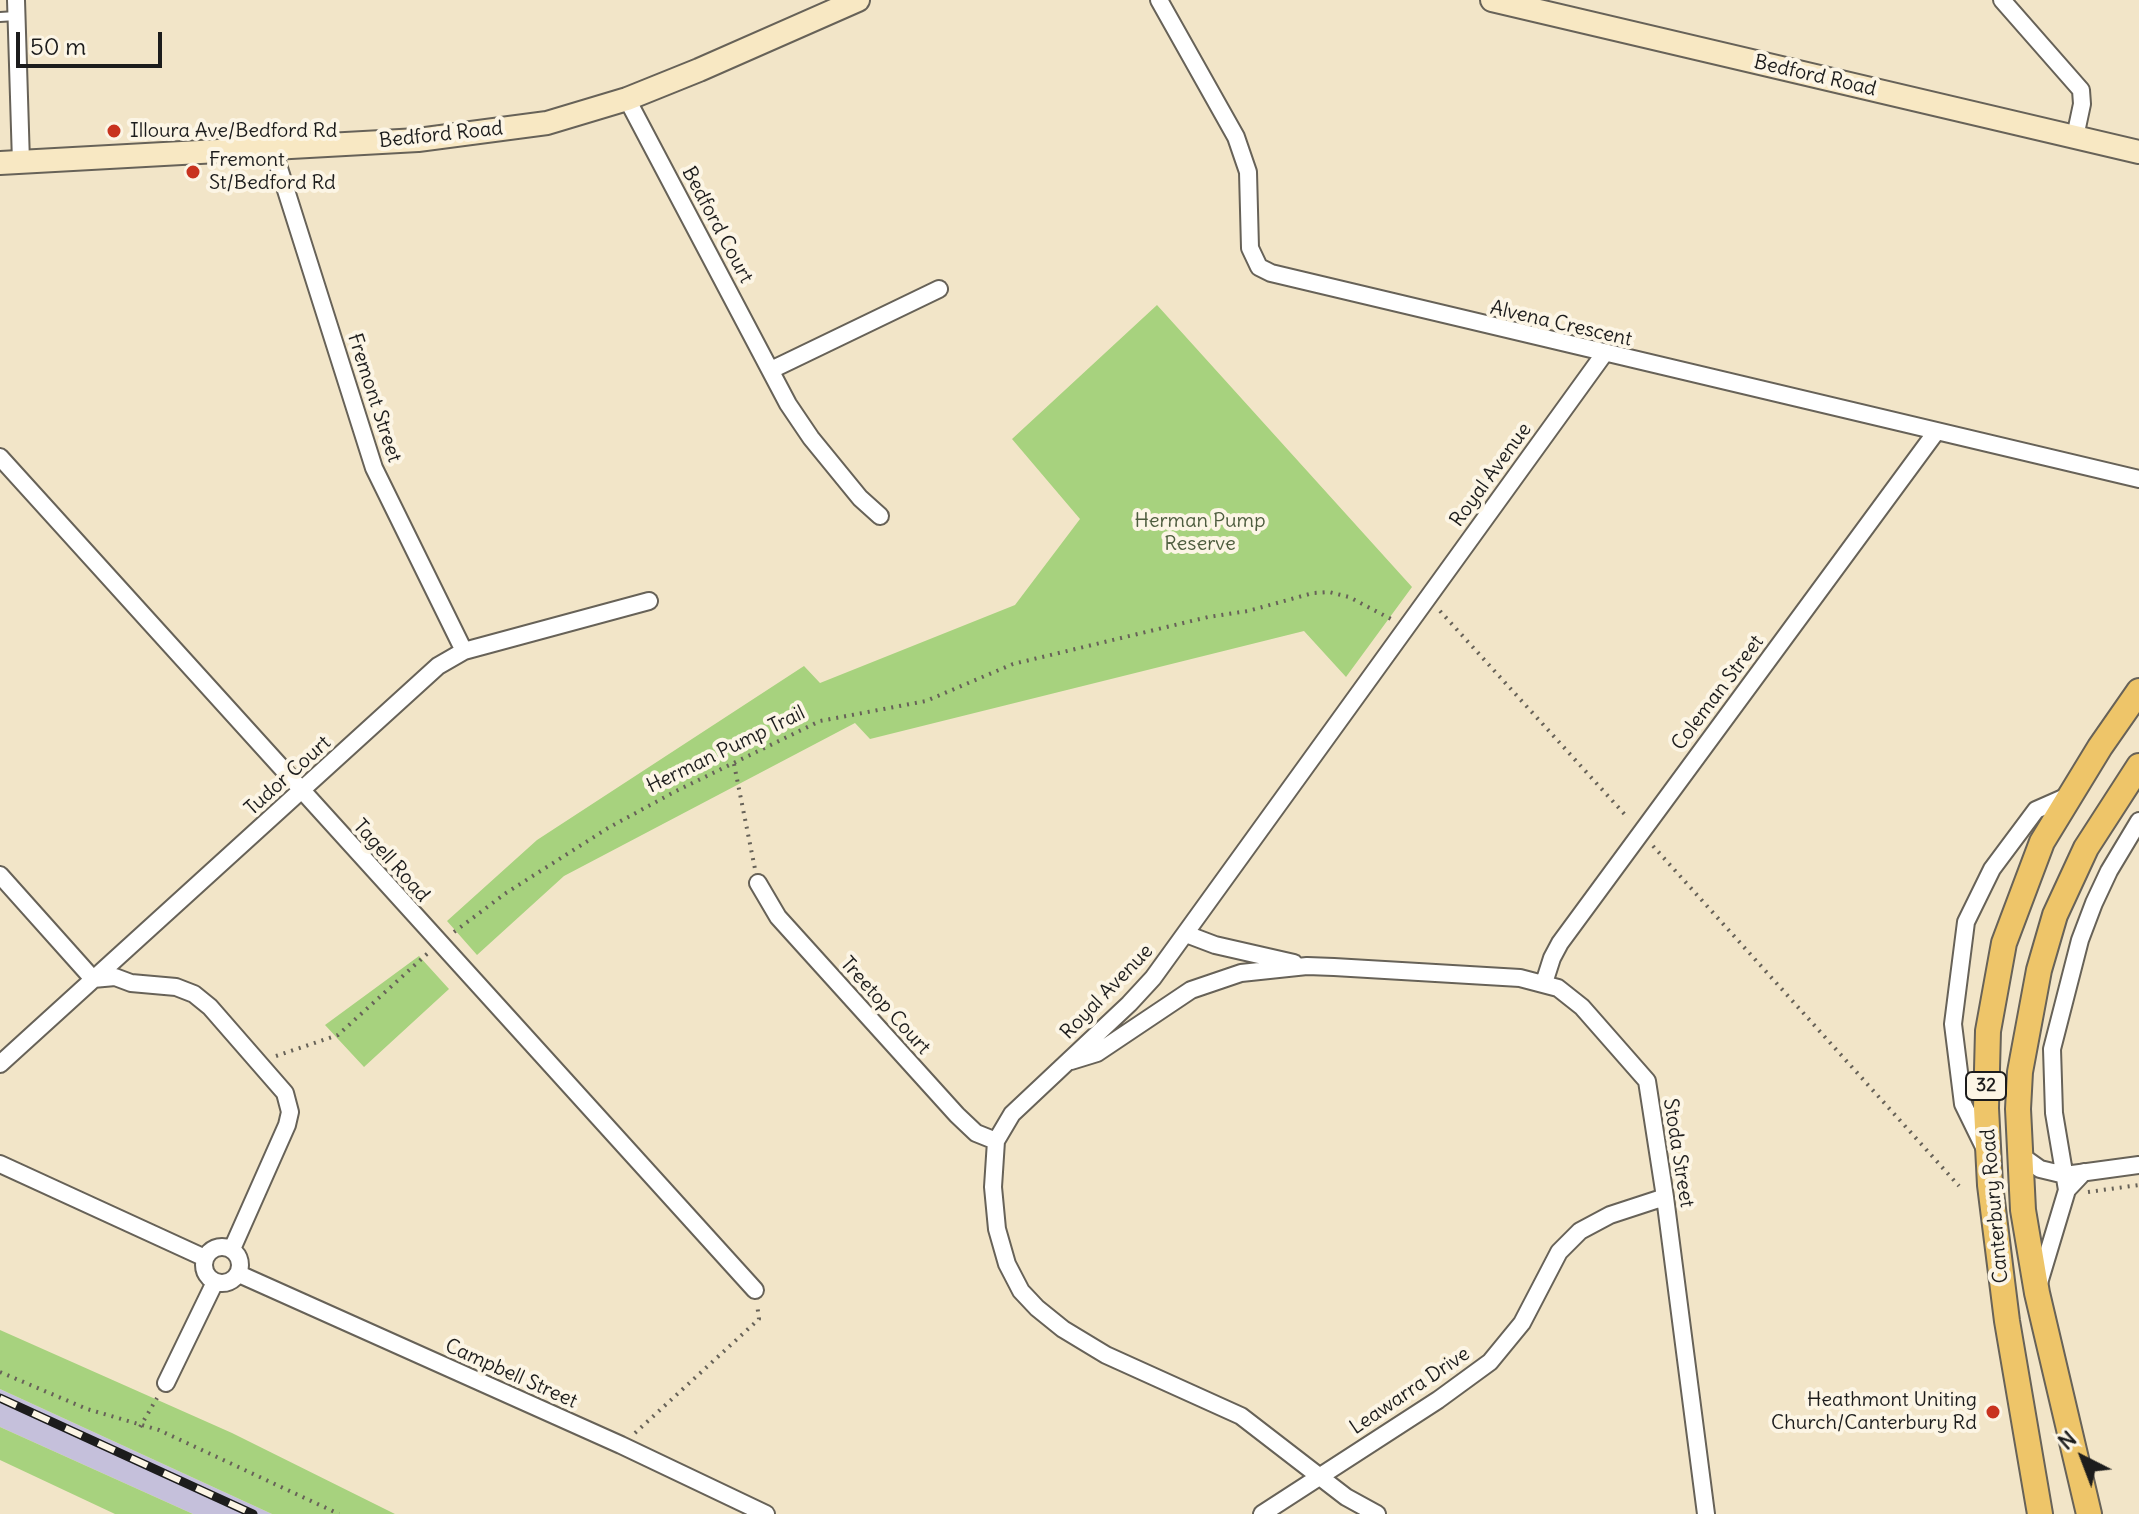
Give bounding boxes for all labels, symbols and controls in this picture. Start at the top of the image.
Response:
scale bar [20,16,166,66]
text: 50 m [30,31,86,61]
street label: Bedford Road [1752,50,1878,102]
street label: Bedford Road [378,117,504,153]
place label: Illoura Ave/Bedford Rd [130,119,337,143]
marker: Illoura Ave/Bedford Rd [105,122,123,140]
place label: Fremont St/Bedford Rd [209,148,336,195]
marker: Fremont St/Bedford Rd [184,163,202,181]
street label: Bedford Court [676,163,758,287]
street label: Alvena Crescent [1488,296,1634,352]
street label: Fremont Street [342,331,406,465]
street label: Royal Avenue [1445,418,1537,532]
park label: Herman Pump Reserve [1134,509,1266,556]
street label: Coleman Street [1667,631,1769,755]
street label: Herman Pump Trail [643,701,809,799]
street label: Tudor Court [240,731,336,821]
street label: Tagell Road [348,815,434,907]
street label: Royal Avenue [1056,939,1158,1045]
street label: Treetop Court [835,952,935,1060]
road number: 32 [1966,1072,2006,1100]
street label: Stoda Street [1658,1097,1698,1209]
street label: Canterbury Road [1976,1128,2014,1284]
street label: Campbell Street [441,1334,581,1414]
street label: Leawarra Drive [1346,1342,1474,1440]
place label: Heathmont Uniting Church/Canterbury Rd [1771,1388,1977,1435]
marker: Heathmont Uniting Church/Canterbury Rd [1984,1403,2002,1421]
north arrow [2043,1418,2123,1498]
text: N [2052,1425,2082,1456]

